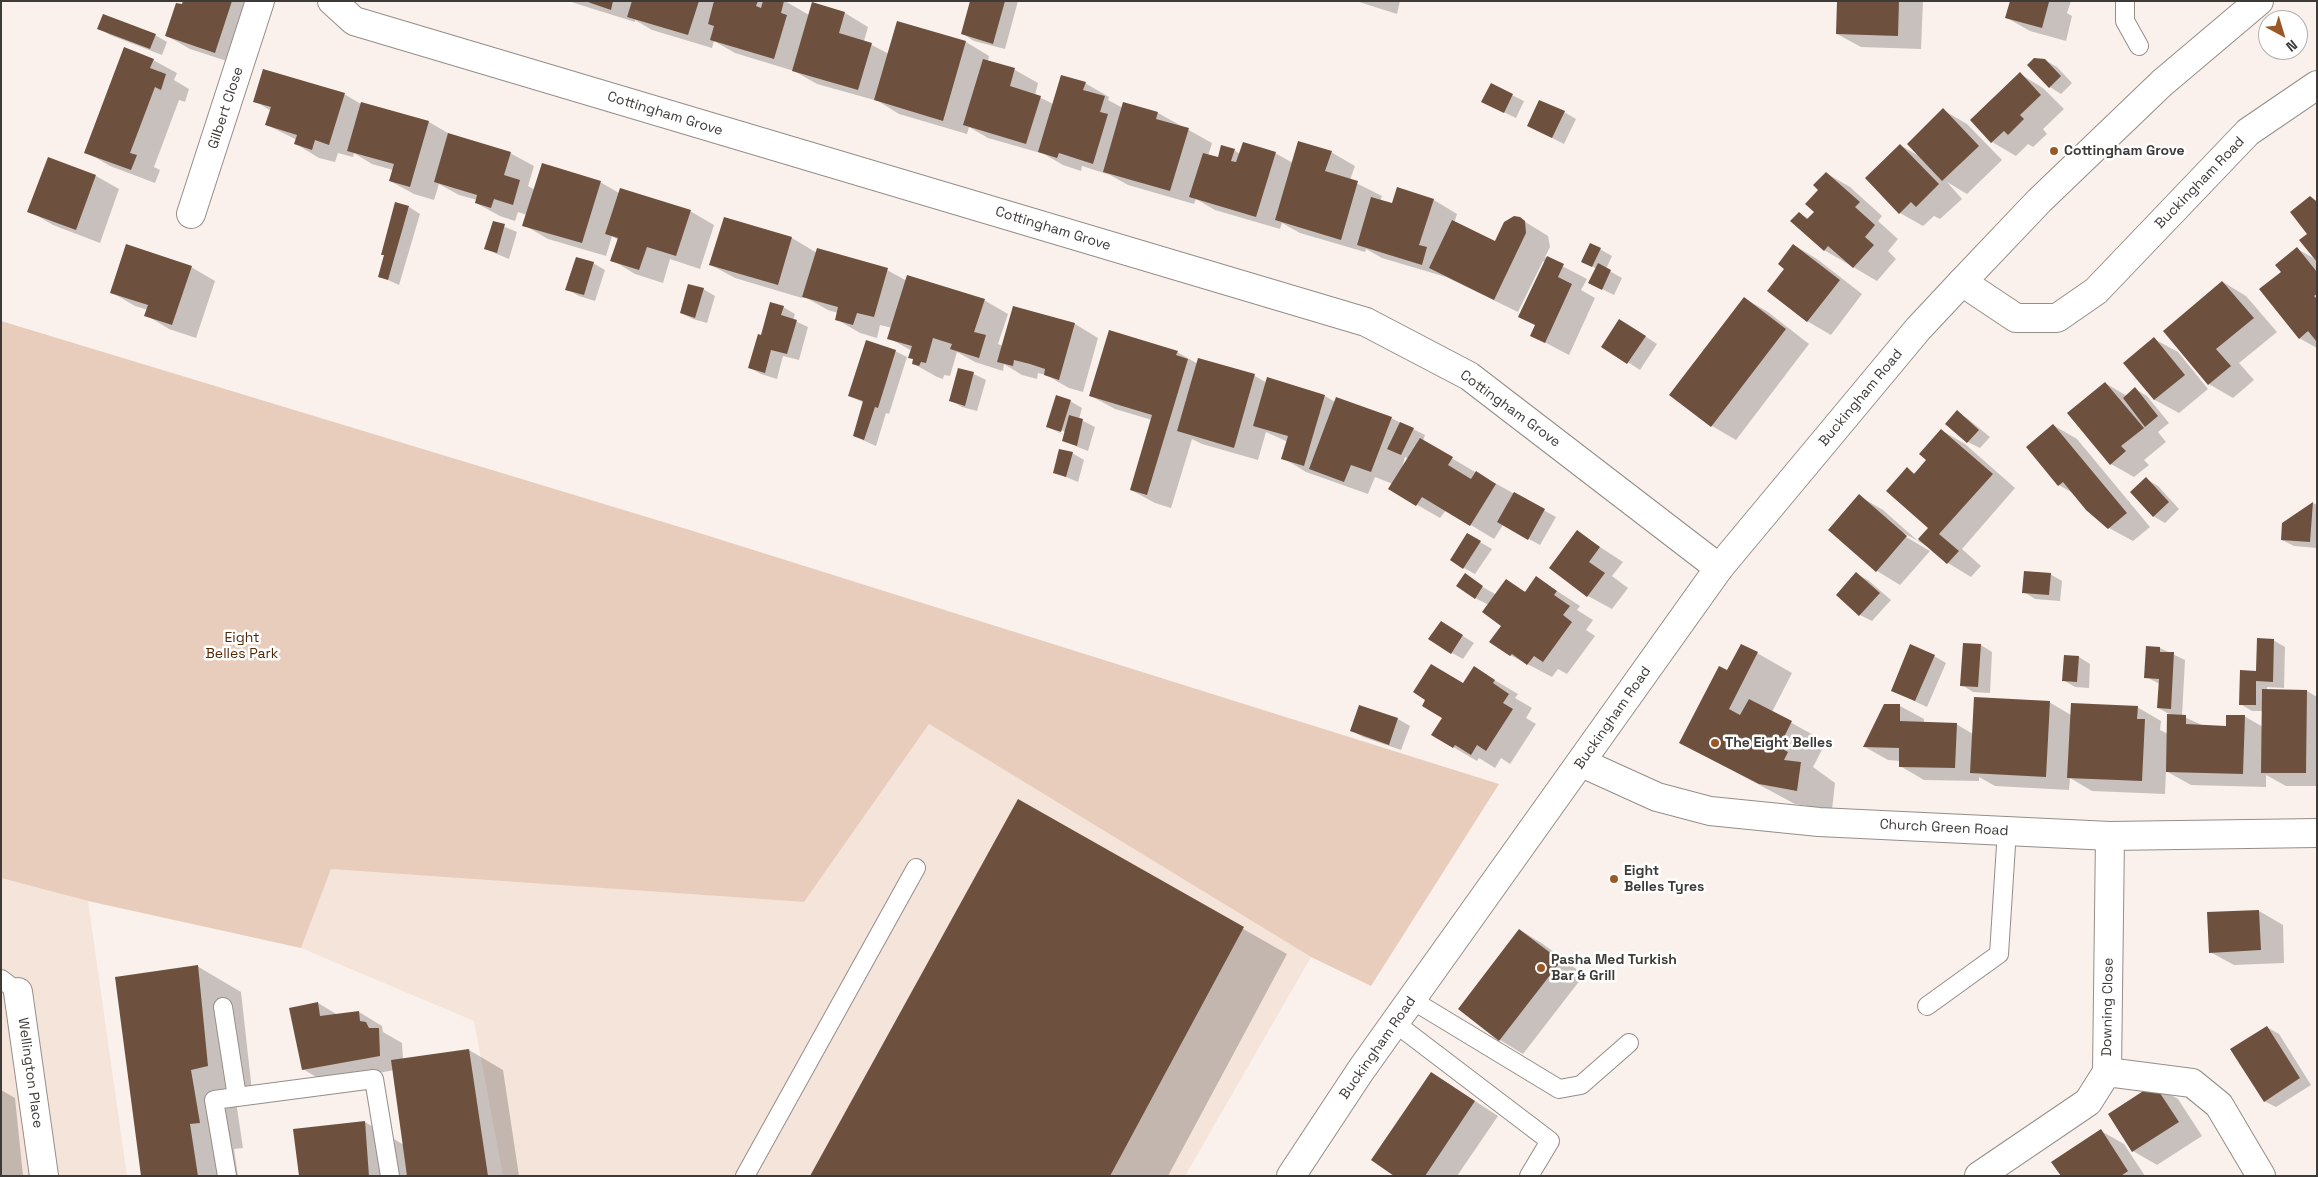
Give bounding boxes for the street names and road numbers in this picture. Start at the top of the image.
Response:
street label: Gilbert Close [205,65,247,151]
street label: Cottingham Grove [605,88,725,140]
street label: Buckingham Road [2152,134,2248,232]
street label: Cottingham Grove [993,203,1113,255]
street label: Buckingham Road [1816,346,1906,450]
street label: Cottingham Grove [1457,367,1563,451]
street label: Buckingham Road [1571,663,1655,773]
street label: Church Green Road [1879,816,2009,840]
street label: Downing Close [2099,957,2117,1057]
street label: Buckingham Road [1336,993,1420,1103]
street label: Wellington Place [14,1017,46,1129]

